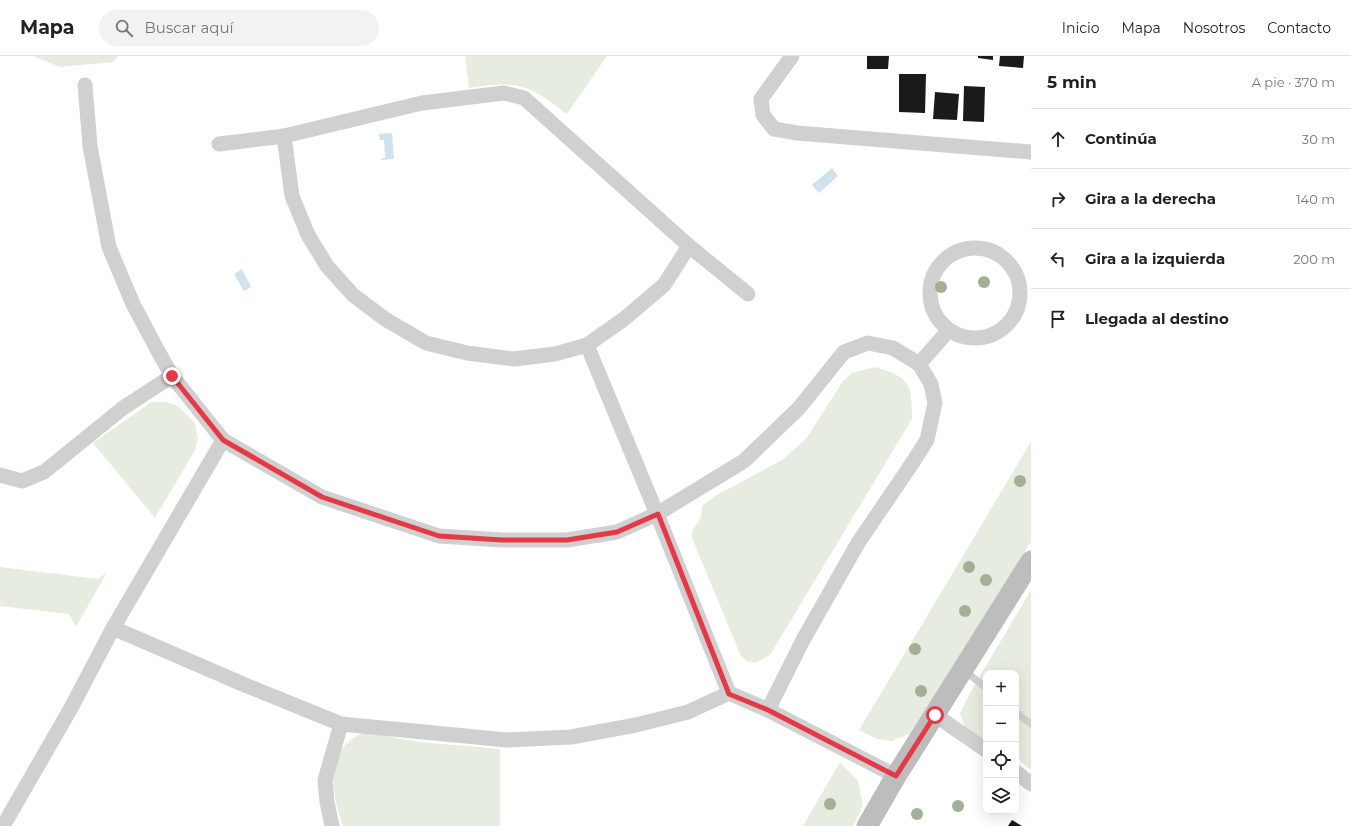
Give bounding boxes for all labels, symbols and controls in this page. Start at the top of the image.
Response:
search box [99,10,379,46]
text: Mapa [20,16,75,39]
icon: search [113,17,135,39]
text: Buscar aquí [145,18,234,37]
text: Inicio [1062,19,1099,37]
text: Mapa [1121,19,1161,37]
text: Nosotros [1183,19,1245,37]
text: Contacto [1267,19,1331,37]
text: 5 min [1047,72,1097,92]
text: A pie · 370 m [1252,74,1335,90]
icon: ahead [1047,128,1069,150]
text: Continúa [1085,129,1157,148]
text: 30 m [1302,131,1335,147]
icon: right [1047,188,1069,210]
text: Gira a la derecha [1085,189,1216,208]
text: 140 m [1296,191,1335,207]
icon: left [1047,248,1069,270]
text: Gira a la izquierda [1085,249,1225,268]
text: 200 m [1293,251,1335,267]
icon: arrive [1047,308,1069,330]
text: Llegada al destino [1085,309,1229,328]
route end [163,367,181,385]
map controls [983,670,1019,814]
button: + [983,670,1019,706]
route start [926,706,944,724]
button: − [983,706,1019,742]
button: locate [983,742,1019,778]
button: layers [983,778,1019,814]

